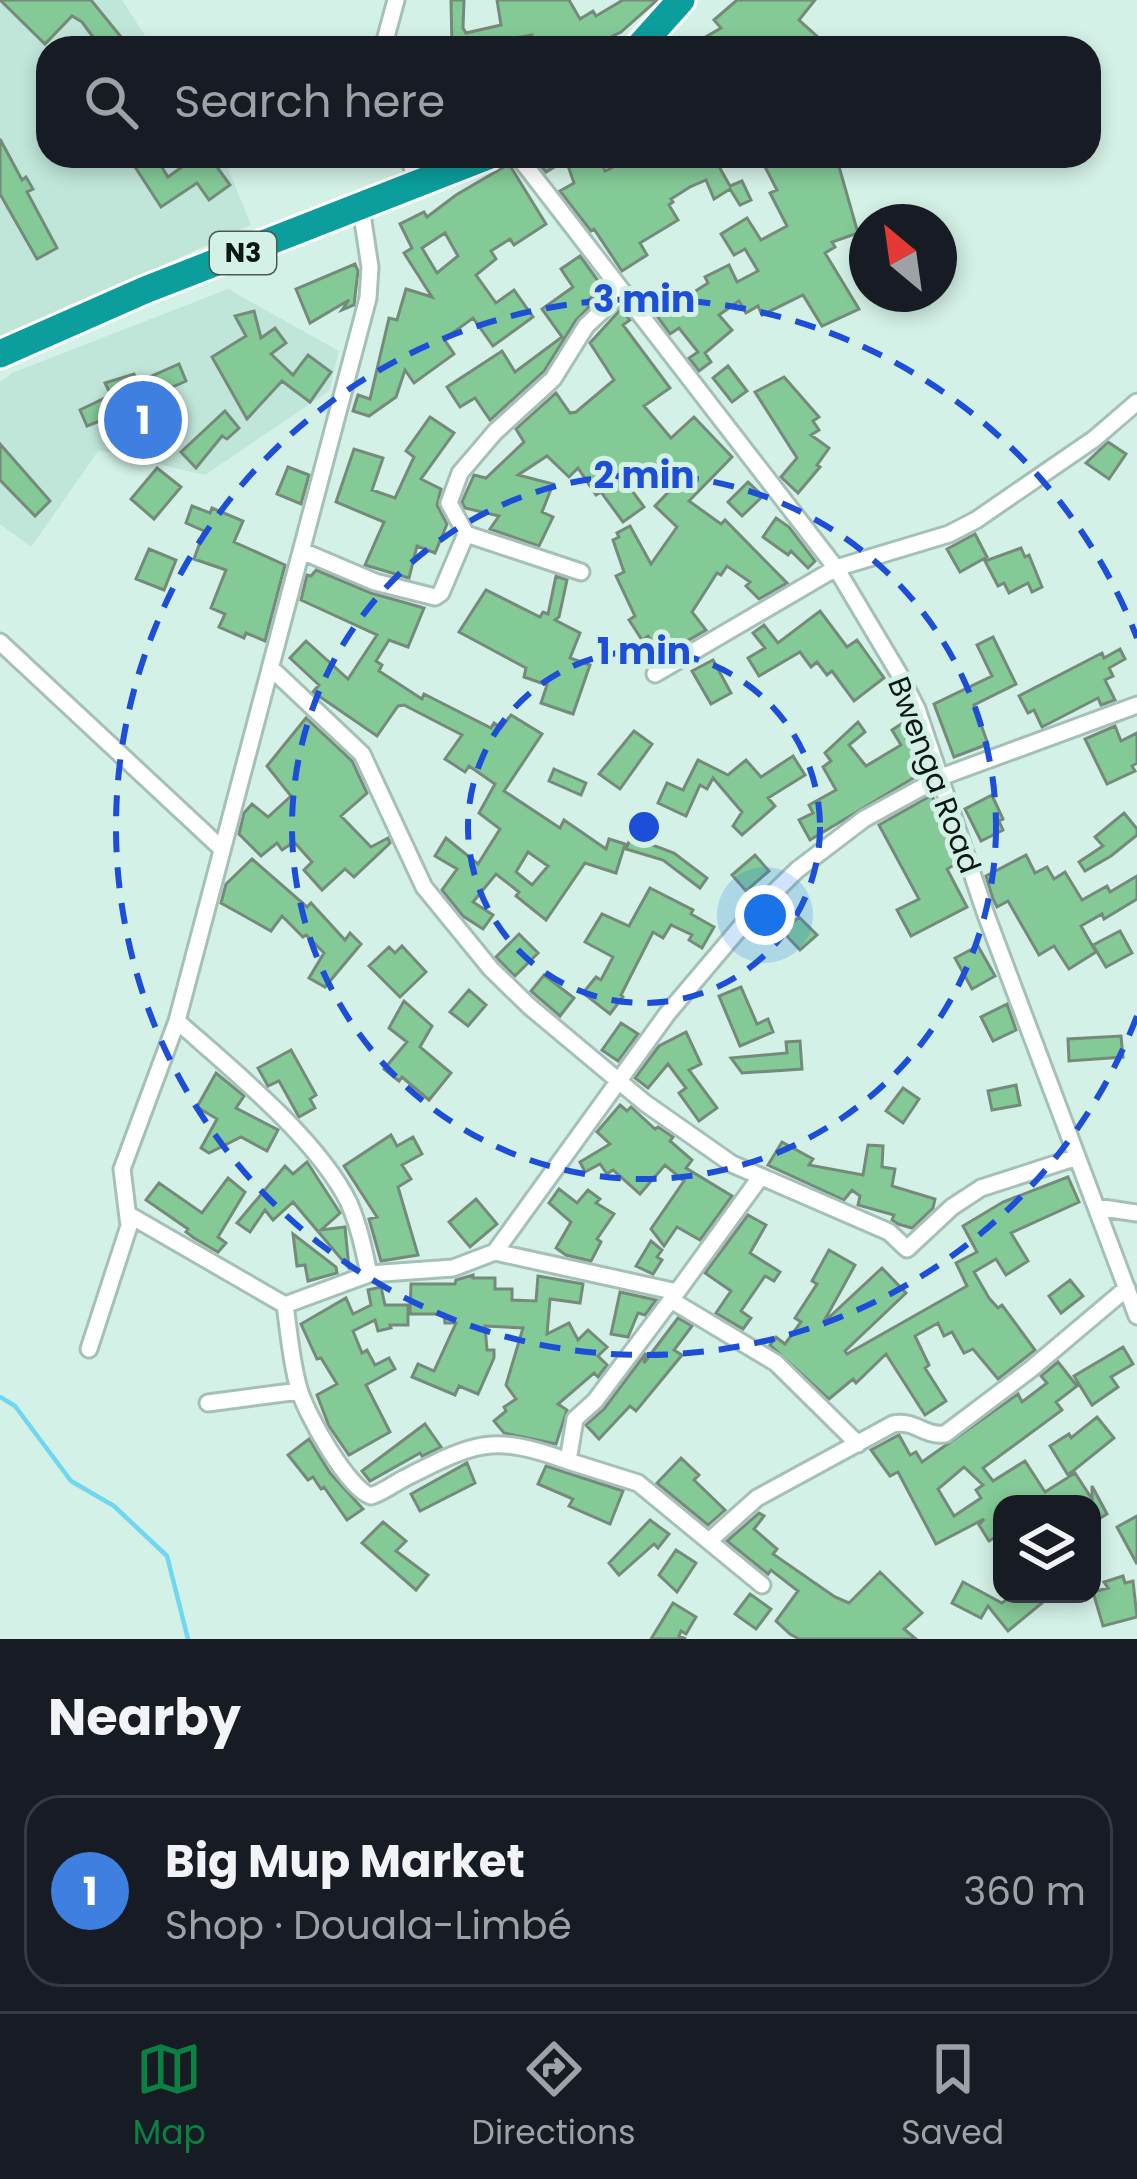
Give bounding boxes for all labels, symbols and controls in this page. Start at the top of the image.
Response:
search box [36,36,1101,168]
icon: search [78,69,144,135]
text: Search here [174,70,445,133]
north arrow [849,204,957,312]
road number: N3 [210,232,276,274]
text: 3 min [593,274,695,325]
pin: 1 [104,375,182,465]
text: 2 min [593,450,695,501]
text: 1 min [597,626,691,677]
street label: Bwenga Road [877,670,992,879]
centre of rings [623,806,665,848]
your location [735,885,795,945]
map controls [993,1495,1101,1603]
button: layers [993,1495,1101,1603]
text: Nearby [48,1681,241,1753]
text: Big Mup Market [165,1830,525,1893]
text: 1 [83,1864,97,1919]
text: 360 m [963,1864,1086,1919]
text: Shop · Douala-Limbé [165,1898,572,1953]
tab: Map [133,2036,206,2158]
tab: Directions [472,2036,635,2158]
tab: Saved [901,2036,1004,2158]

